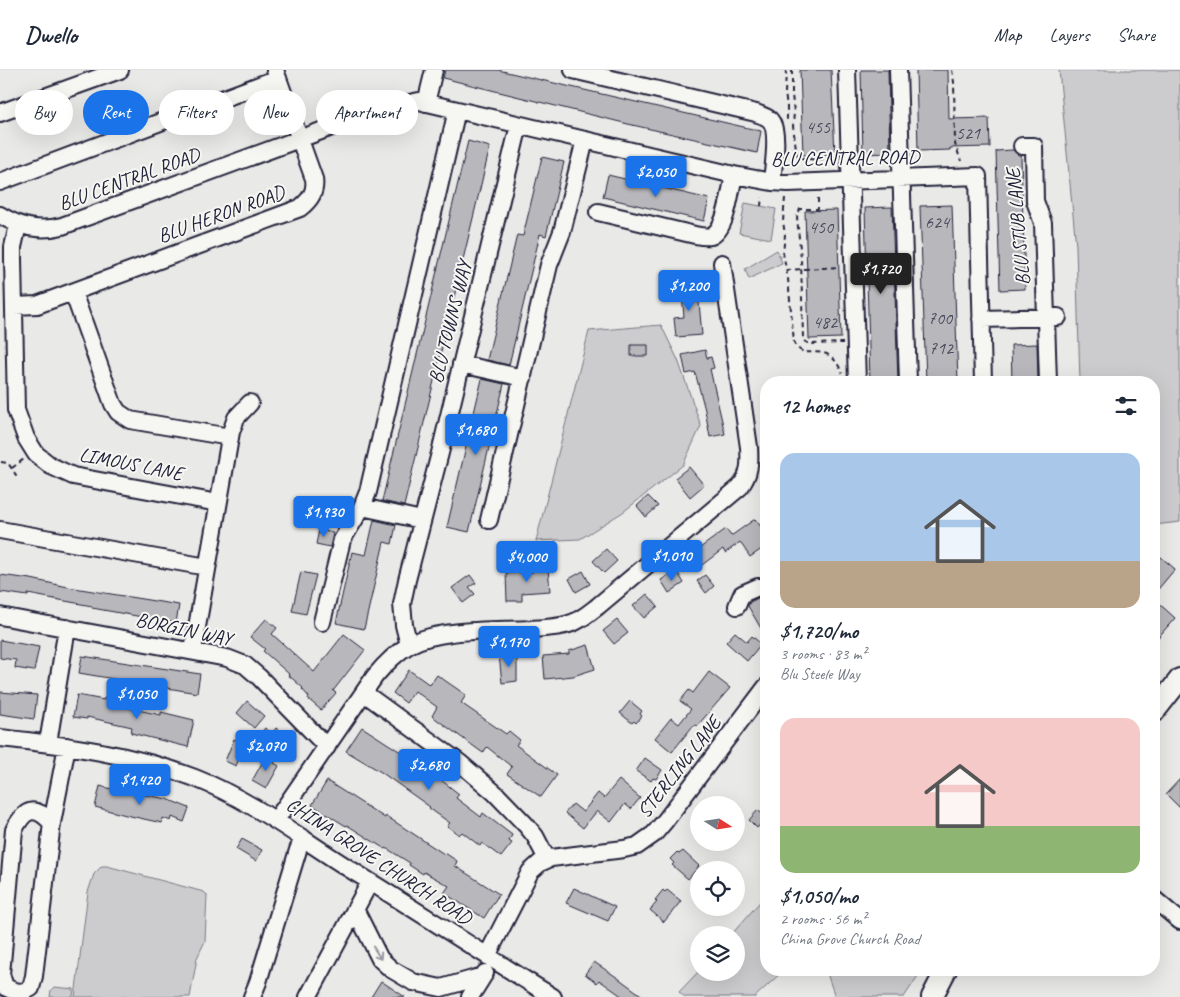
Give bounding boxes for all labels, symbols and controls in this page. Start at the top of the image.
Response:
text: Dwello [25,20,77,50]
text: Map [994,24,1022,46]
text: Layers [1050,24,1089,46]
text: Share [1117,24,1155,46]
chip: Buy [15,90,73,135]
chip: Rent [83,90,149,135]
chip: Filters [159,90,234,135]
chip: New [244,90,306,135]
chip: Apartment [316,90,418,135]
house number: 455 [806,116,831,138]
house number: 521 [956,122,981,144]
street label: BLU CENTRAL ROAD [55,141,205,216]
street label: BLU CENTRAL ROAD [771,144,922,172]
pin: $2,050 [615,156,697,198]
text: $2,050 [637,162,675,182]
street label: BLU STUB LANE [1000,165,1036,287]
street label: BLU HERON ROAD [154,179,289,248]
house number: 624 [925,211,951,233]
house number: 450 [809,216,835,238]
pin: $1,720 [840,252,922,295]
street label: BLU TOWNS WAY [423,256,478,386]
text: $1,720 [861,259,901,279]
pin: $1,200 [648,270,730,312]
text: $1,200 [669,276,709,296]
house number: 700 [928,307,954,329]
house number: 482 [813,311,839,333]
house number: 712 [929,337,955,359]
icon: filters [1112,392,1140,420]
text: 12 homes [780,393,849,419]
pin: $1,680 [435,414,517,456]
text: $1,680 [456,420,496,440]
street label: LIMOUS LANE [77,442,188,487]
icon: home [915,486,1005,576]
pin: $1,930 [283,496,365,538]
text: $1,930 [305,502,343,522]
pin: $4,000 [486,540,568,583]
pin: $1,010 [631,540,713,582]
text: $1,010 [652,546,692,566]
text: $4,000 [507,547,547,567]
street label: BORGIN WAY [134,607,237,652]
text: $1,720/mo [780,618,858,644]
pin: $1,170 [468,626,550,668]
text: $1,170 [489,632,529,652]
text: 3 rooms · 83 m² [780,644,866,664]
text: Blu Steele Way [780,664,860,684]
pin: $1,050 [96,678,178,720]
text: $1,050 [118,684,156,704]
street label: STERLING LANE [631,709,728,823]
pin: $2,070 [225,730,307,772]
text: $2,070 [246,736,286,756]
pin: $2,680 [388,748,470,791]
icon: home [915,751,1005,841]
text: $2,680 [409,755,449,775]
pin: $1,420 [99,764,181,806]
text: $1,420 [120,770,160,790]
street label: CHINA GROVE CHURCH ROAD [282,792,477,931]
north arrow [690,796,745,851]
map controls [690,796,745,981]
button: locate [690,861,745,916]
text: $1,050/mo [780,883,858,909]
text: 2 rooms · 56 m² [780,909,866,929]
button: layers [690,926,745,981]
text: China Grove Church Road [780,929,920,949]
one-way arrow [372,945,382,959]

